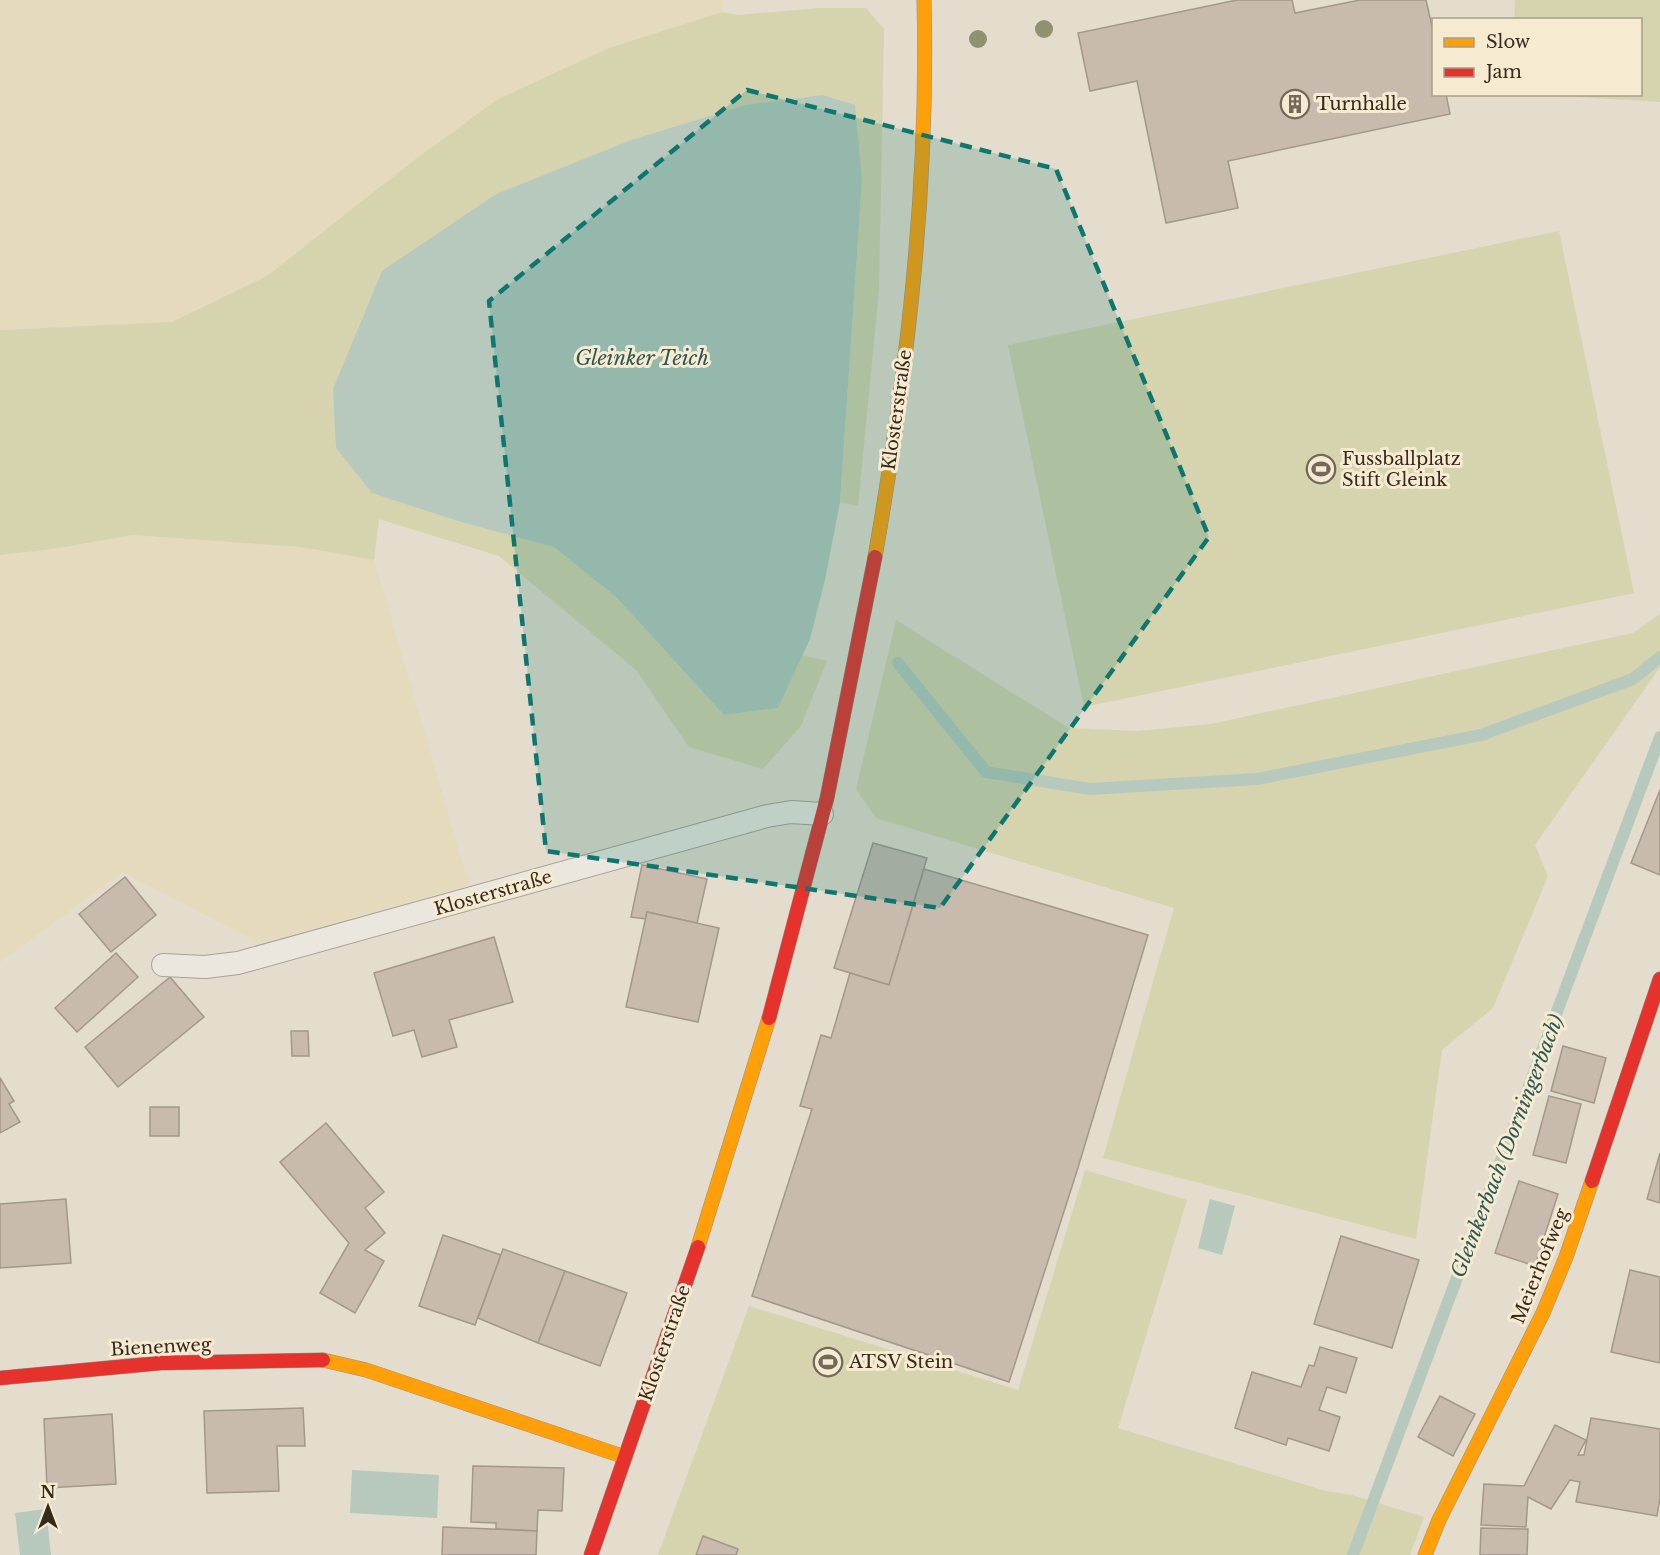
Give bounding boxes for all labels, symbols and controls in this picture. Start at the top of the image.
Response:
legend [1432,18,1642,96]
text: Slow [1486,31,1531,53]
text: Jam [1484,61,1522,83]
building icon: Turnhalle [1279,88,1311,120]
place label: Turnhalle [1316,93,1407,115]
water label: Gleinker Teich [575,346,709,370]
street label: Klosterstraße [878,348,916,472]
place label: Fussballplatz Stift Gleink [1342,448,1461,491]
sports icon: Fussballplatz Stift Gleink [1305,453,1337,485]
street label: Klosterstraße [431,866,555,920]
water label: Gleinkerbach (Dorningerbach) [1446,1011,1568,1281]
street label: Meierhofweg [1507,1205,1573,1327]
street label: Klosterstraße [635,1282,695,1404]
street label: Bienenweg [110,1333,212,1361]
sports icon: ATSV Stein [812,1346,844,1378]
place label: ATSV Stein [848,1351,953,1373]
north arrow [18,1477,78,1537]
text: N [40,1482,56,1502]

